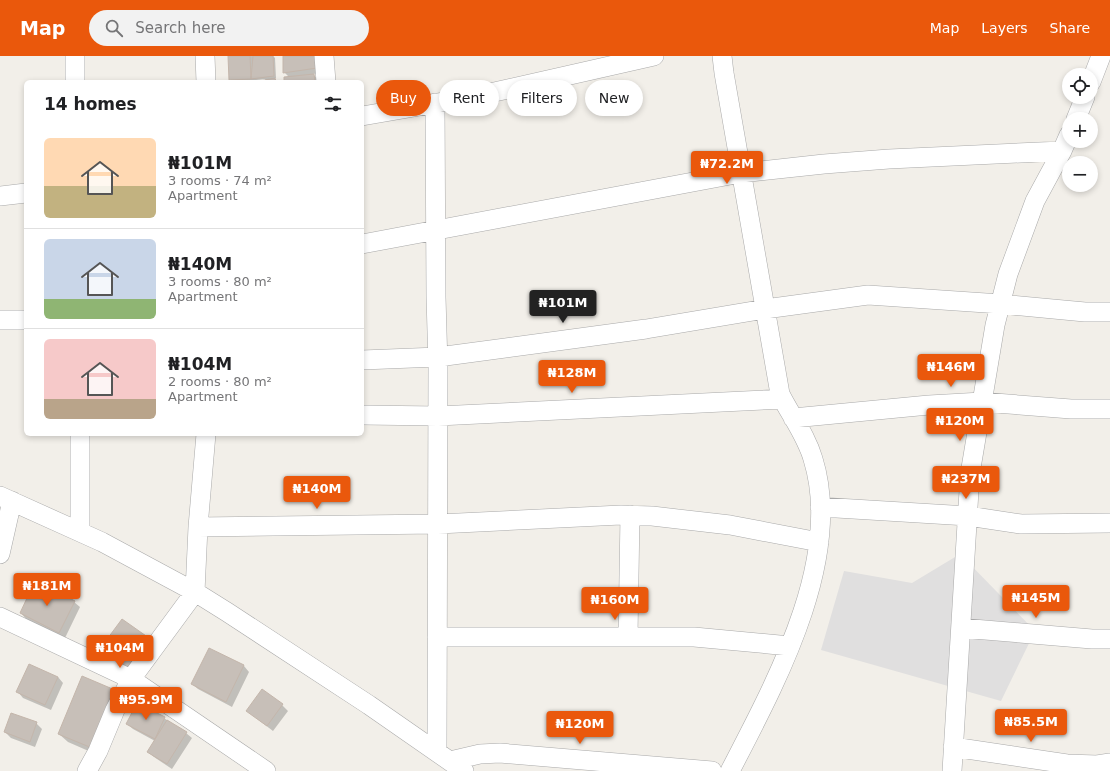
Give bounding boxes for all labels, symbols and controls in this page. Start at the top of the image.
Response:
search box [89,10,369,46]
text: Map [20,17,65,39]
icon: search [103,17,125,39]
text: Search here [135,19,225,37]
text: Map [930,20,959,36]
text: Layers [981,20,1028,36]
text: Share [1050,20,1090,36]
map controls [1062,68,1098,192]
button: locate [1062,68,1098,104]
chip: Buy [376,80,431,116]
chip: Rent [439,80,499,116]
chip: Filters [507,80,577,116]
chip: New [585,80,643,116]
icon: filters [322,93,344,115]
text: 14 homes [44,94,137,114]
button: + [1062,112,1098,148]
pin: ₦72.2M [694,151,760,185]
text: ₦101M [168,153,232,173]
icon: home [76,154,124,202]
text: ₦72.2M [700,156,754,171]
button: − [1062,156,1098,192]
text: 3 rooms · 74 m² [168,173,272,188]
text: Apartment [168,188,238,203]
text: ₦140M [168,254,232,274]
icon: home [76,255,124,303]
text: 3 rooms · 80 m² [168,274,272,289]
text: Apartment [168,289,238,304]
pin: ₦101M [535,290,591,324]
text: ₦101M [538,295,588,310]
text: ₦104M [168,354,232,374]
pin: ₦146M [923,354,979,388]
icon: home [76,355,124,403]
text: ₦146M [926,359,976,374]
pin: ₦128M [544,360,600,394]
text: ₦128M [547,365,597,380]
text: 2 rooms · 80 m² [168,374,272,389]
text: Apartment [168,389,238,404]
pin: ₦120M [932,408,988,442]
text: ₦120M [935,413,985,428]
pin: ₦237M [938,466,994,500]
text: ₦237M [941,471,991,486]
pin: ₦140M [289,476,345,510]
text: ₦140M [292,481,342,496]
pin: ₦181M [19,573,75,607]
text: ₦181M [22,578,72,593]
pin: ₦145M [1008,585,1064,619]
pin: ₦160M [587,587,643,621]
text: ₦145M [1011,590,1061,605]
text: ₦160M [590,592,640,607]
pin: ₦104M [92,635,148,669]
text: ₦104M [95,640,145,655]
pin: ₦95.9M [113,687,179,721]
text: ₦95.9M [119,692,173,707]
pin: ₦85.5M [998,709,1064,743]
pin: ₦120M [552,711,608,745]
text: ₦85.5M [1004,714,1058,729]
text: ₦120M [555,716,605,731]

